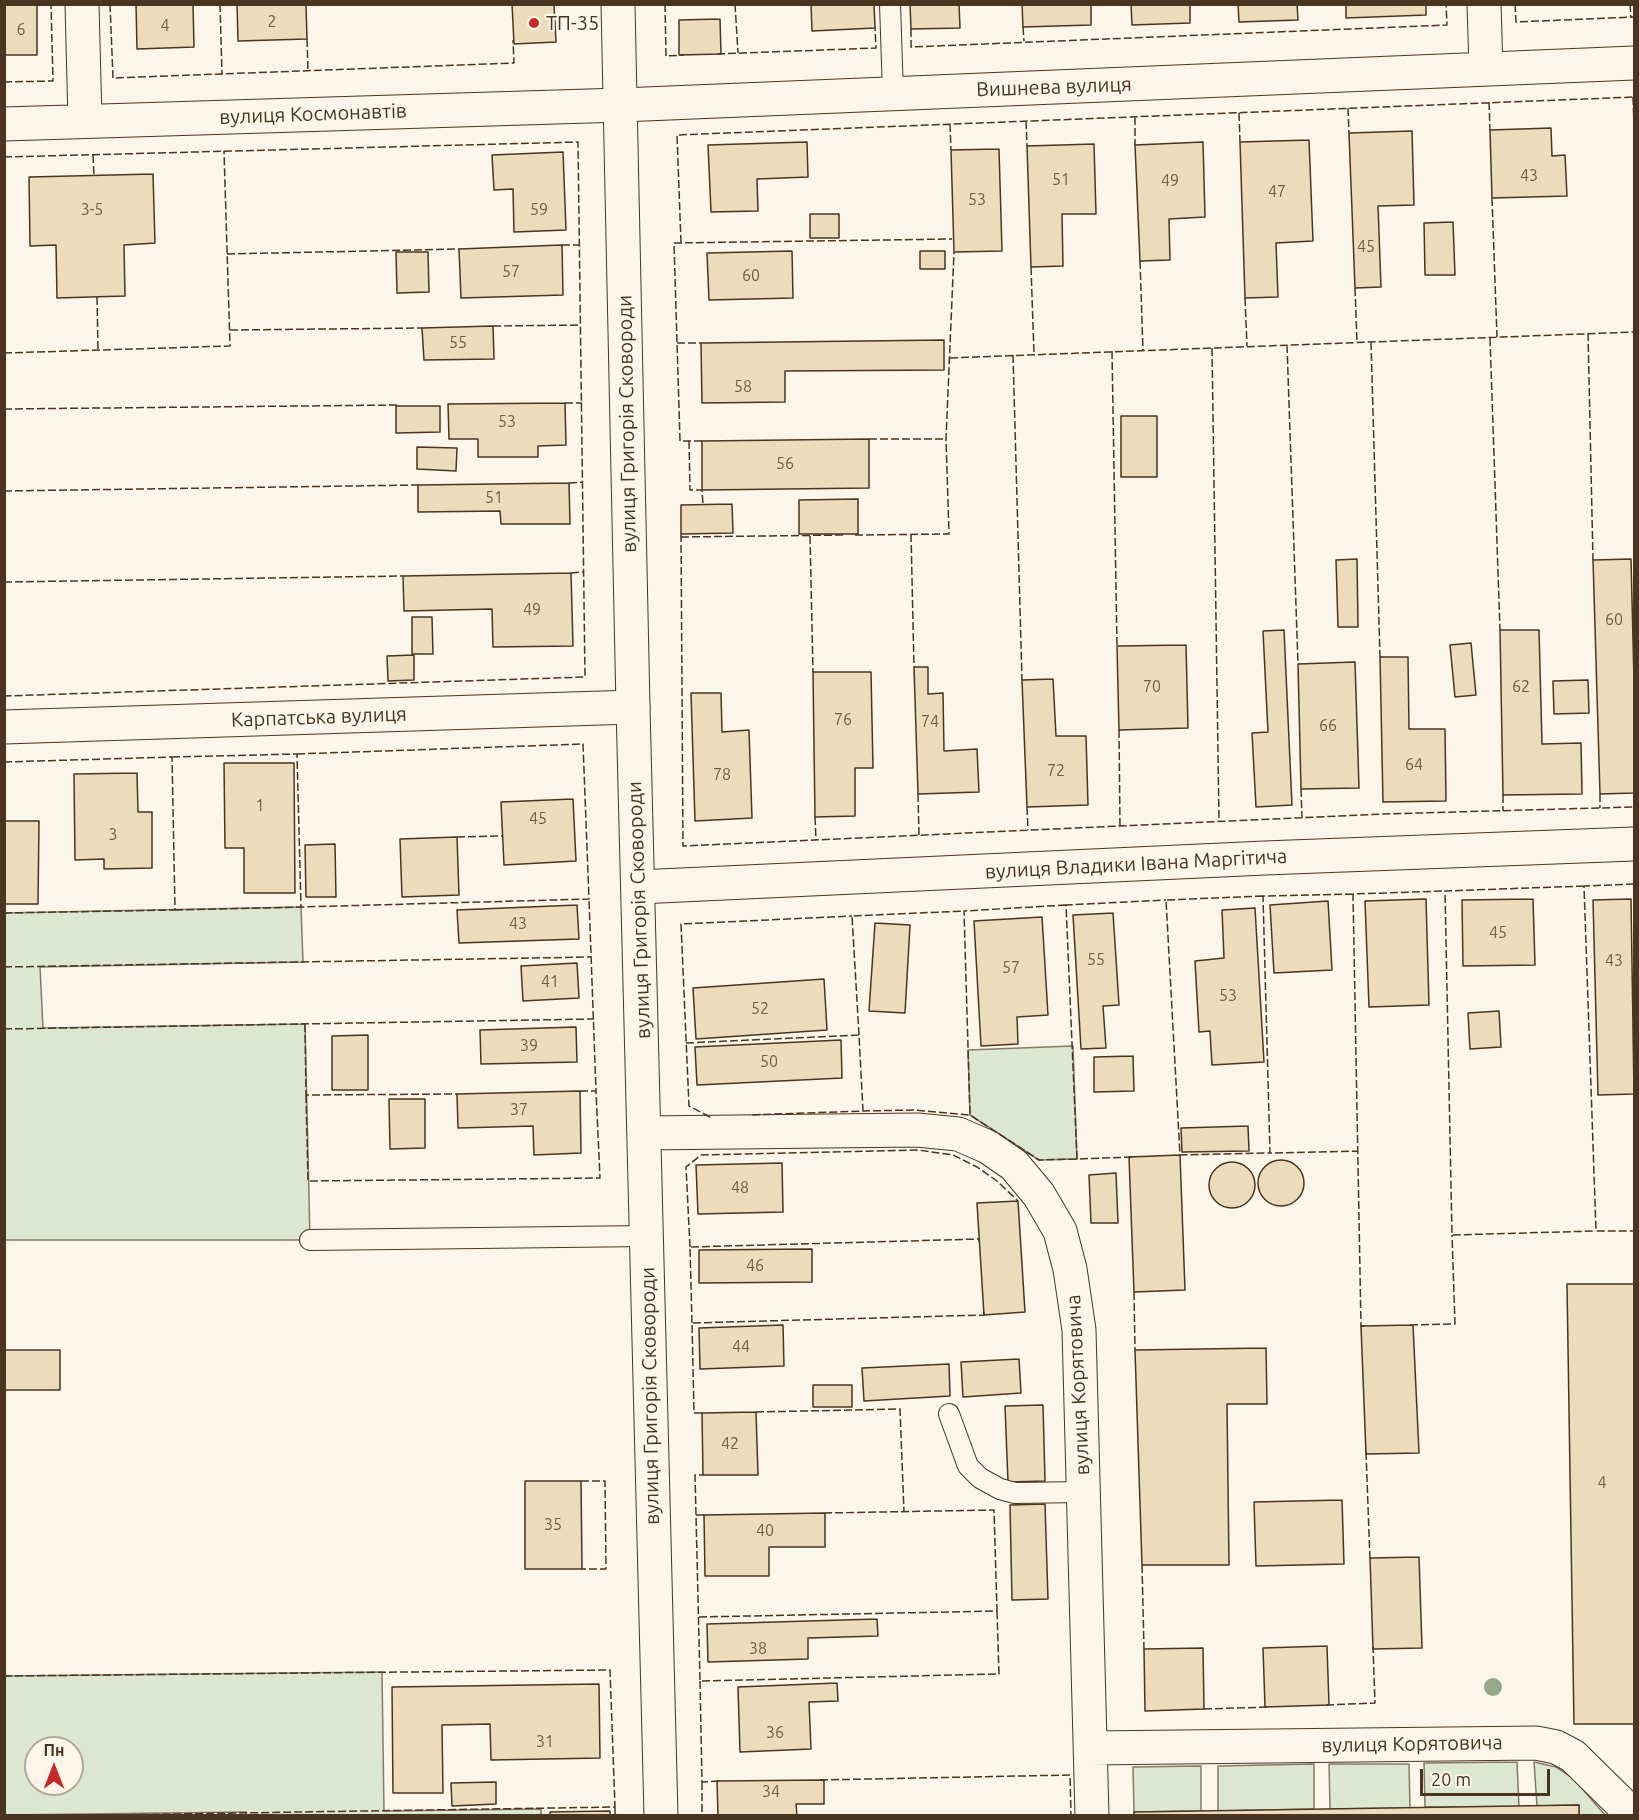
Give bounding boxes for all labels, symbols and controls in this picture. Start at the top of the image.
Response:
place label: ТП-35 [546,11,599,35]
house number: 2 [267,12,277,32]
house number: 4 [160,16,170,36]
marker: ТП-35 [527,16,541,30]
house number: 6 [16,20,26,40]
street label: Вишнева вулиця [976,72,1132,102]
street label: вулиця Космонавтів [219,99,407,129]
house number: 43 [1520,166,1538,186]
house number: 51 [1052,170,1070,190]
house number: 49 [1161,171,1179,191]
house number: 47 [1268,182,1286,202]
house number: 53 [968,190,986,210]
house number: 3-5 [81,200,103,220]
house number: 59 [530,200,548,220]
house number: 45 [1357,237,1375,257]
house number: 57 [502,262,520,282]
house number: 60 [742,266,760,286]
street label: вулиця Григорія Сковороди [613,295,641,553]
house number: 55 [449,333,467,353]
house number: 58 [734,377,752,397]
house number: 53 [498,412,516,432]
house number: 56 [776,454,794,474]
house number: 51 [485,488,503,508]
house number: 49 [523,600,541,620]
house number: 60 [1605,610,1623,630]
house number: 70 [1143,677,1161,697]
house number: 62 [1512,677,1530,697]
street label: Карпатська вулиця [231,702,407,732]
house number: 76 [834,710,852,730]
house number: 74 [921,712,939,732]
house number: 66 [1319,716,1337,736]
house number: 64 [1405,755,1423,775]
house number: 72 [1047,761,1065,781]
house number: 78 [713,765,731,785]
street label: вулиця Григорія Сковороди [623,781,655,1039]
house number: 1 [255,796,265,816]
house number: 45 [529,809,547,829]
house number: 3 [108,825,118,845]
street label: вулиця Владики Івана Маргітича [984,844,1288,884]
house number: 43 [509,914,527,934]
house number: 45 [1489,923,1507,943]
house number: 55 [1087,950,1105,970]
house number: 43 [1605,951,1623,971]
house number: 57 [1002,958,1020,978]
house number: 41 [541,972,559,992]
house number: 53 [1219,986,1237,1006]
house number: 52 [751,999,769,1019]
house number: 39 [520,1036,538,1056]
house number: 50 [760,1052,778,1072]
house number: 37 [510,1100,528,1120]
house number: 48 [731,1178,749,1198]
house number: 46 [746,1256,764,1276]
street label: вулиця Григорія Сковороди [636,1267,664,1525]
street label: вулиця Корятовича [1061,1294,1095,1476]
house number: 44 [732,1337,750,1357]
house number: 42 [721,1434,739,1454]
house number: 4 [1597,1473,1607,1493]
house number: 35 [544,1515,562,1535]
house number: 40 [756,1521,774,1541]
house number: 38 [749,1639,767,1659]
house number: 36 [766,1723,784,1743]
street label: вулиця Корятовича [1321,1730,1503,1758]
house number: 31 [536,1732,554,1752]
north arrow [24,1736,84,1796]
text: Пн [44,1741,64,1759]
scale bar [1423,1757,1554,1795]
text: 20 m [1431,1769,1471,1789]
house number: 34 [762,1782,780,1802]

